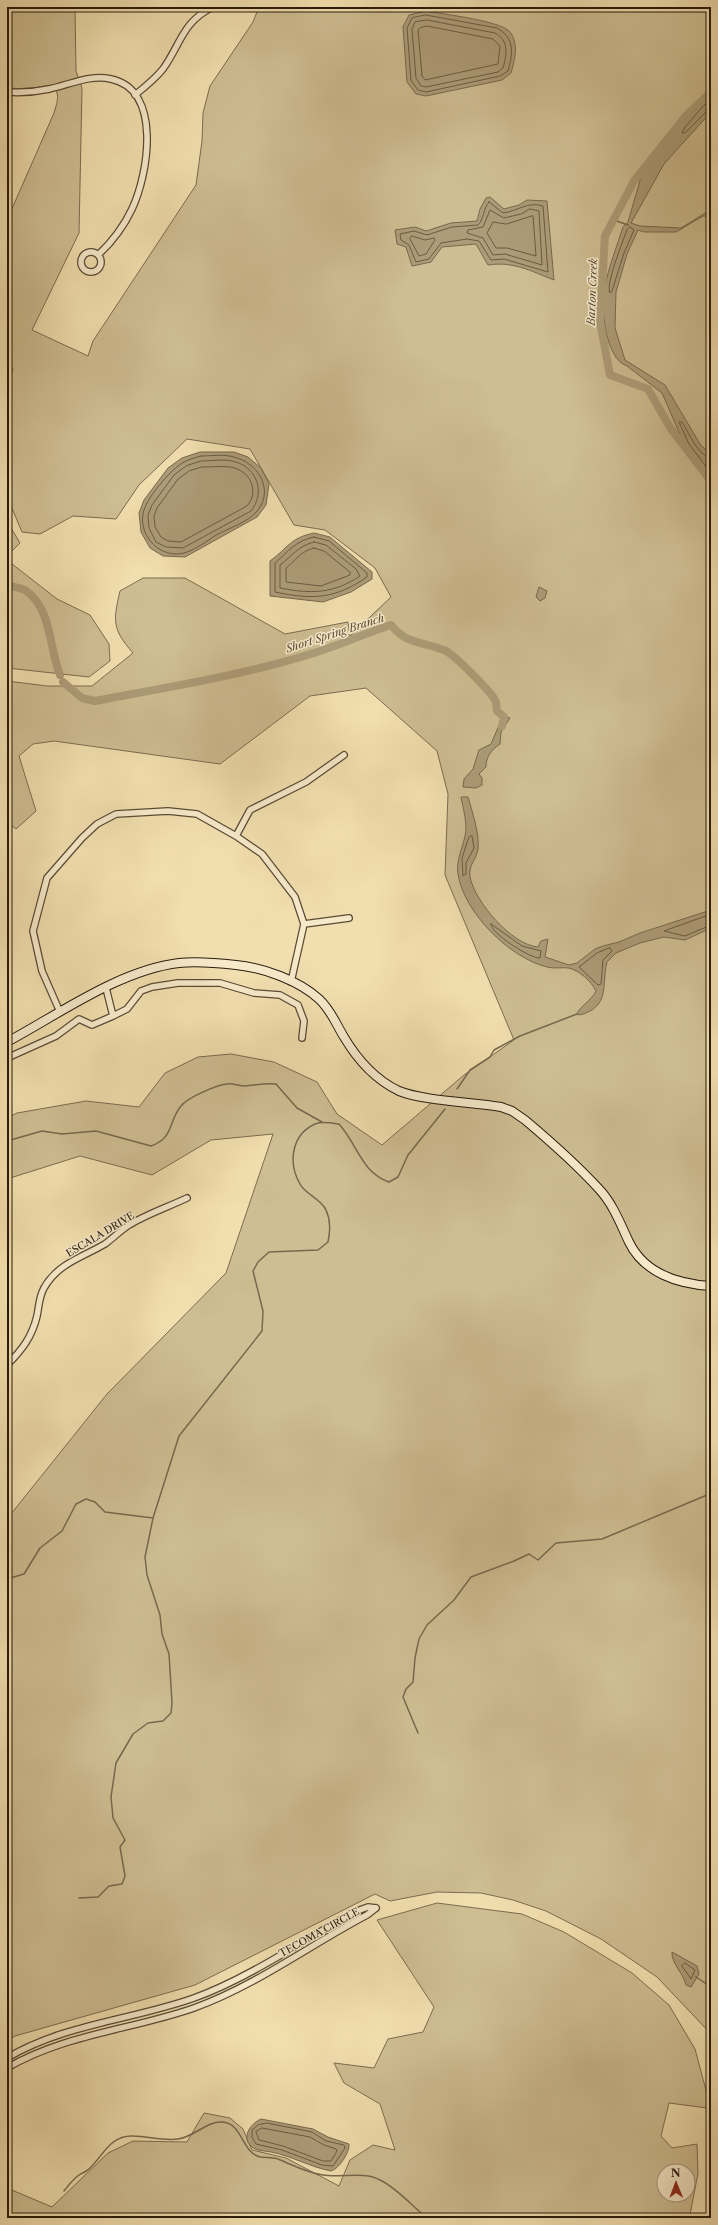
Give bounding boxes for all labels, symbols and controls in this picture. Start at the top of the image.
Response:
water label: Barton Creek [584,258,600,327]
water label: Short Spring Branch [283,610,386,656]
street label: ESCALA DRIVE [64,1209,137,1260]
street label: TECOMA CIRCLE [277,1905,362,1960]
north arrow [656,2163,696,2203]
text: N [671,2166,681,2180]

